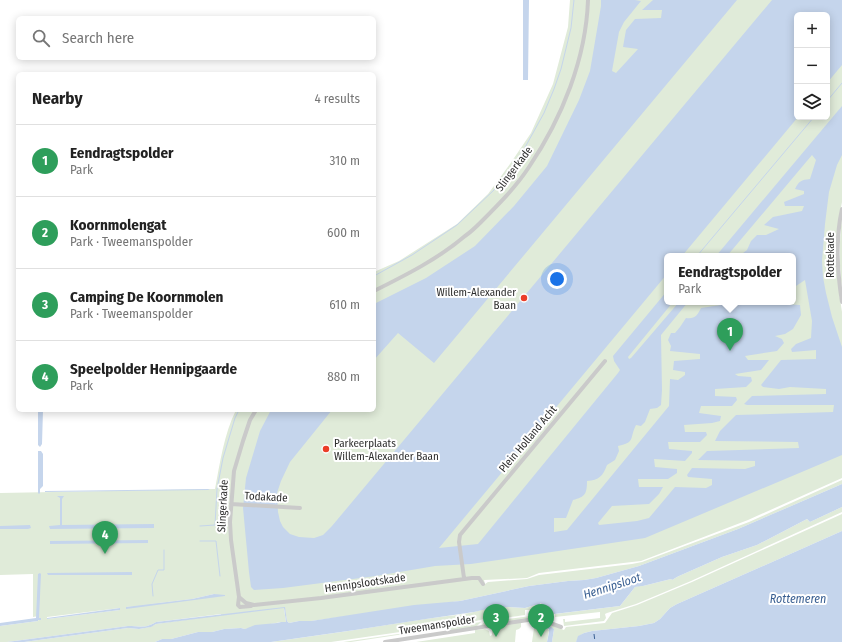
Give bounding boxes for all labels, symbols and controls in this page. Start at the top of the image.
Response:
map controls [794,12,830,120]
button: + [794,12,830,48]
search box [16,16,376,60]
icon: search [30,27,52,49]
text: Search here [62,29,134,47]
button: − [794,48,830,84]
button: layers [794,84,830,120]
text: Nearby [32,88,83,109]
text: 4 results [314,91,360,106]
text: Eendragtspolder [70,144,174,162]
street label: Slingerkade [493,144,535,194]
text: 1 [42,153,48,168]
text: 310 m [330,153,360,168]
text: Park [70,162,93,177]
text: Koornmolengat [70,216,167,234]
text: 2 [42,225,48,240]
text: 600 m [327,225,360,240]
street label: Rottekade [824,232,837,278]
text: Park · Tweemanspolder [70,234,193,249]
popup [664,253,796,305]
text: Eendragtspolder [678,263,782,281]
your location [547,269,567,289]
text: Park [678,281,701,296]
place label: Willem-Alexander Baan [436,286,516,312]
text: Camping De Koornmolen [70,288,223,306]
marker: Willem-Alexander Baan [519,293,529,303]
text: 3 [42,297,48,312]
text: 610 m [329,297,360,312]
text: Park · Tweemanspolder [70,306,193,321]
pin: 1 [717,318,743,351]
text: Speelpolder Hennipgaarde [70,360,237,378]
text: 4 [42,369,48,384]
text: 880 m [327,369,360,384]
text: Park [70,378,93,393]
street label: Plein Holland Acht [496,403,560,475]
place label: Parkeerplaats Willem-Alexander Baan [334,437,439,463]
marker: Parkeerplaats Willem-Alexander Baan [321,444,331,454]
street label: Slingerkade [215,479,231,533]
street label: Todakade [244,489,288,505]
pin: 4 [92,521,118,554]
water label: Hennipsloot [582,570,643,602]
street label: Hennipslootskade [324,571,406,595]
water label: Rottemeren [770,592,826,606]
pin: 3 [483,604,509,637]
pin: 2 [528,604,554,637]
street label: Tweemanspolder [398,613,476,637]

